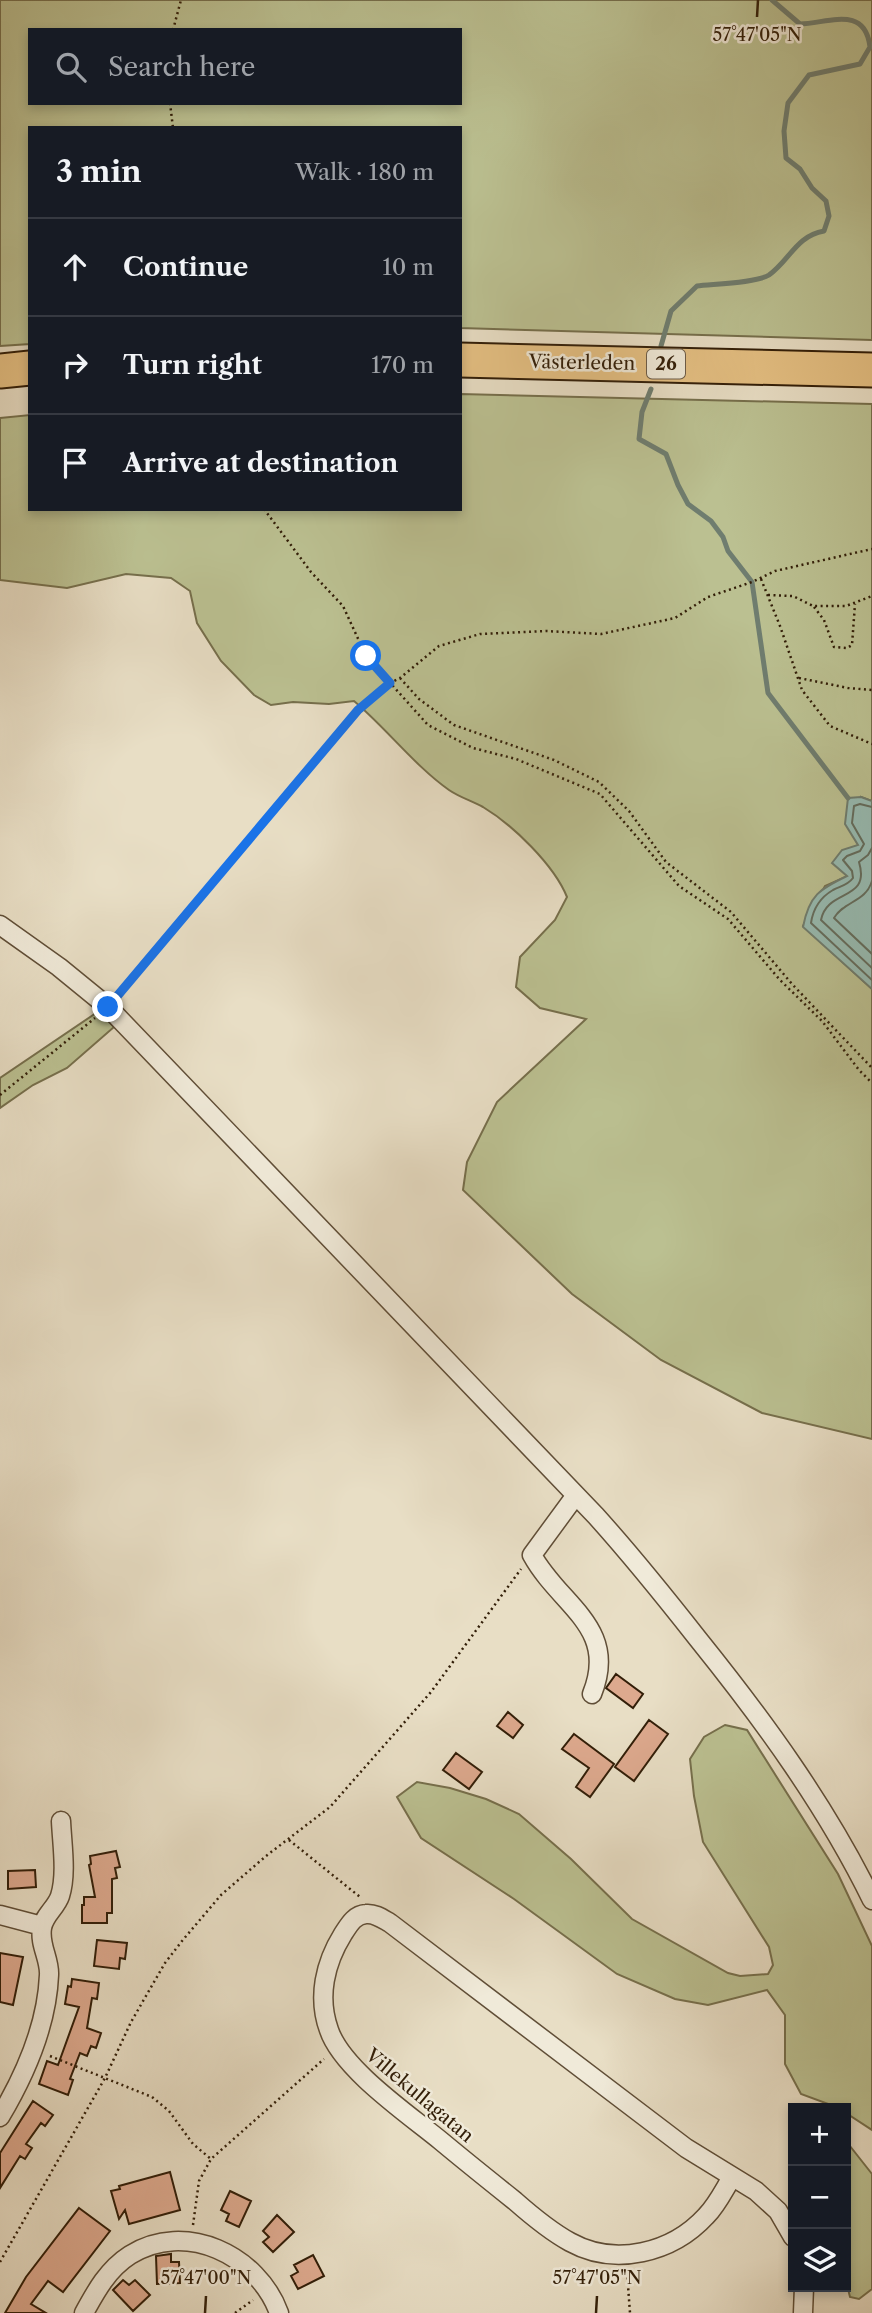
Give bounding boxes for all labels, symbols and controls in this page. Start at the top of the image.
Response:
text: 57°47'05"N [712,24,802,46]
search box [28,28,462,105]
icon: search [52,48,90,86]
text: Search here [108,51,255,83]
text: 3 min [56,153,142,190]
text: Walk · 180 m [295,158,434,186]
icon: ahead [56,248,94,286]
text: Continue [123,251,248,283]
text: 10 m [382,253,434,281]
icon: right [56,346,94,384]
text: Turn right [123,349,262,381]
street label: Västerleden [528,350,635,375]
road number: 26 [647,350,685,378]
text: 170 m [371,351,434,379]
icon: arrive [56,444,94,482]
text: Arrive at destination [123,447,398,479]
route start [350,640,381,671]
route end [92,991,123,1022]
street label: Villekullagatan [360,2043,478,2147]
map controls [788,2103,851,2292]
button: + [788,2103,851,2166]
button: − [788,2166,851,2229]
button: layers [788,2229,851,2292]
text: 57°47'00"N [161,2267,252,2289]
text: 57°47'05"N [552,2267,642,2289]

